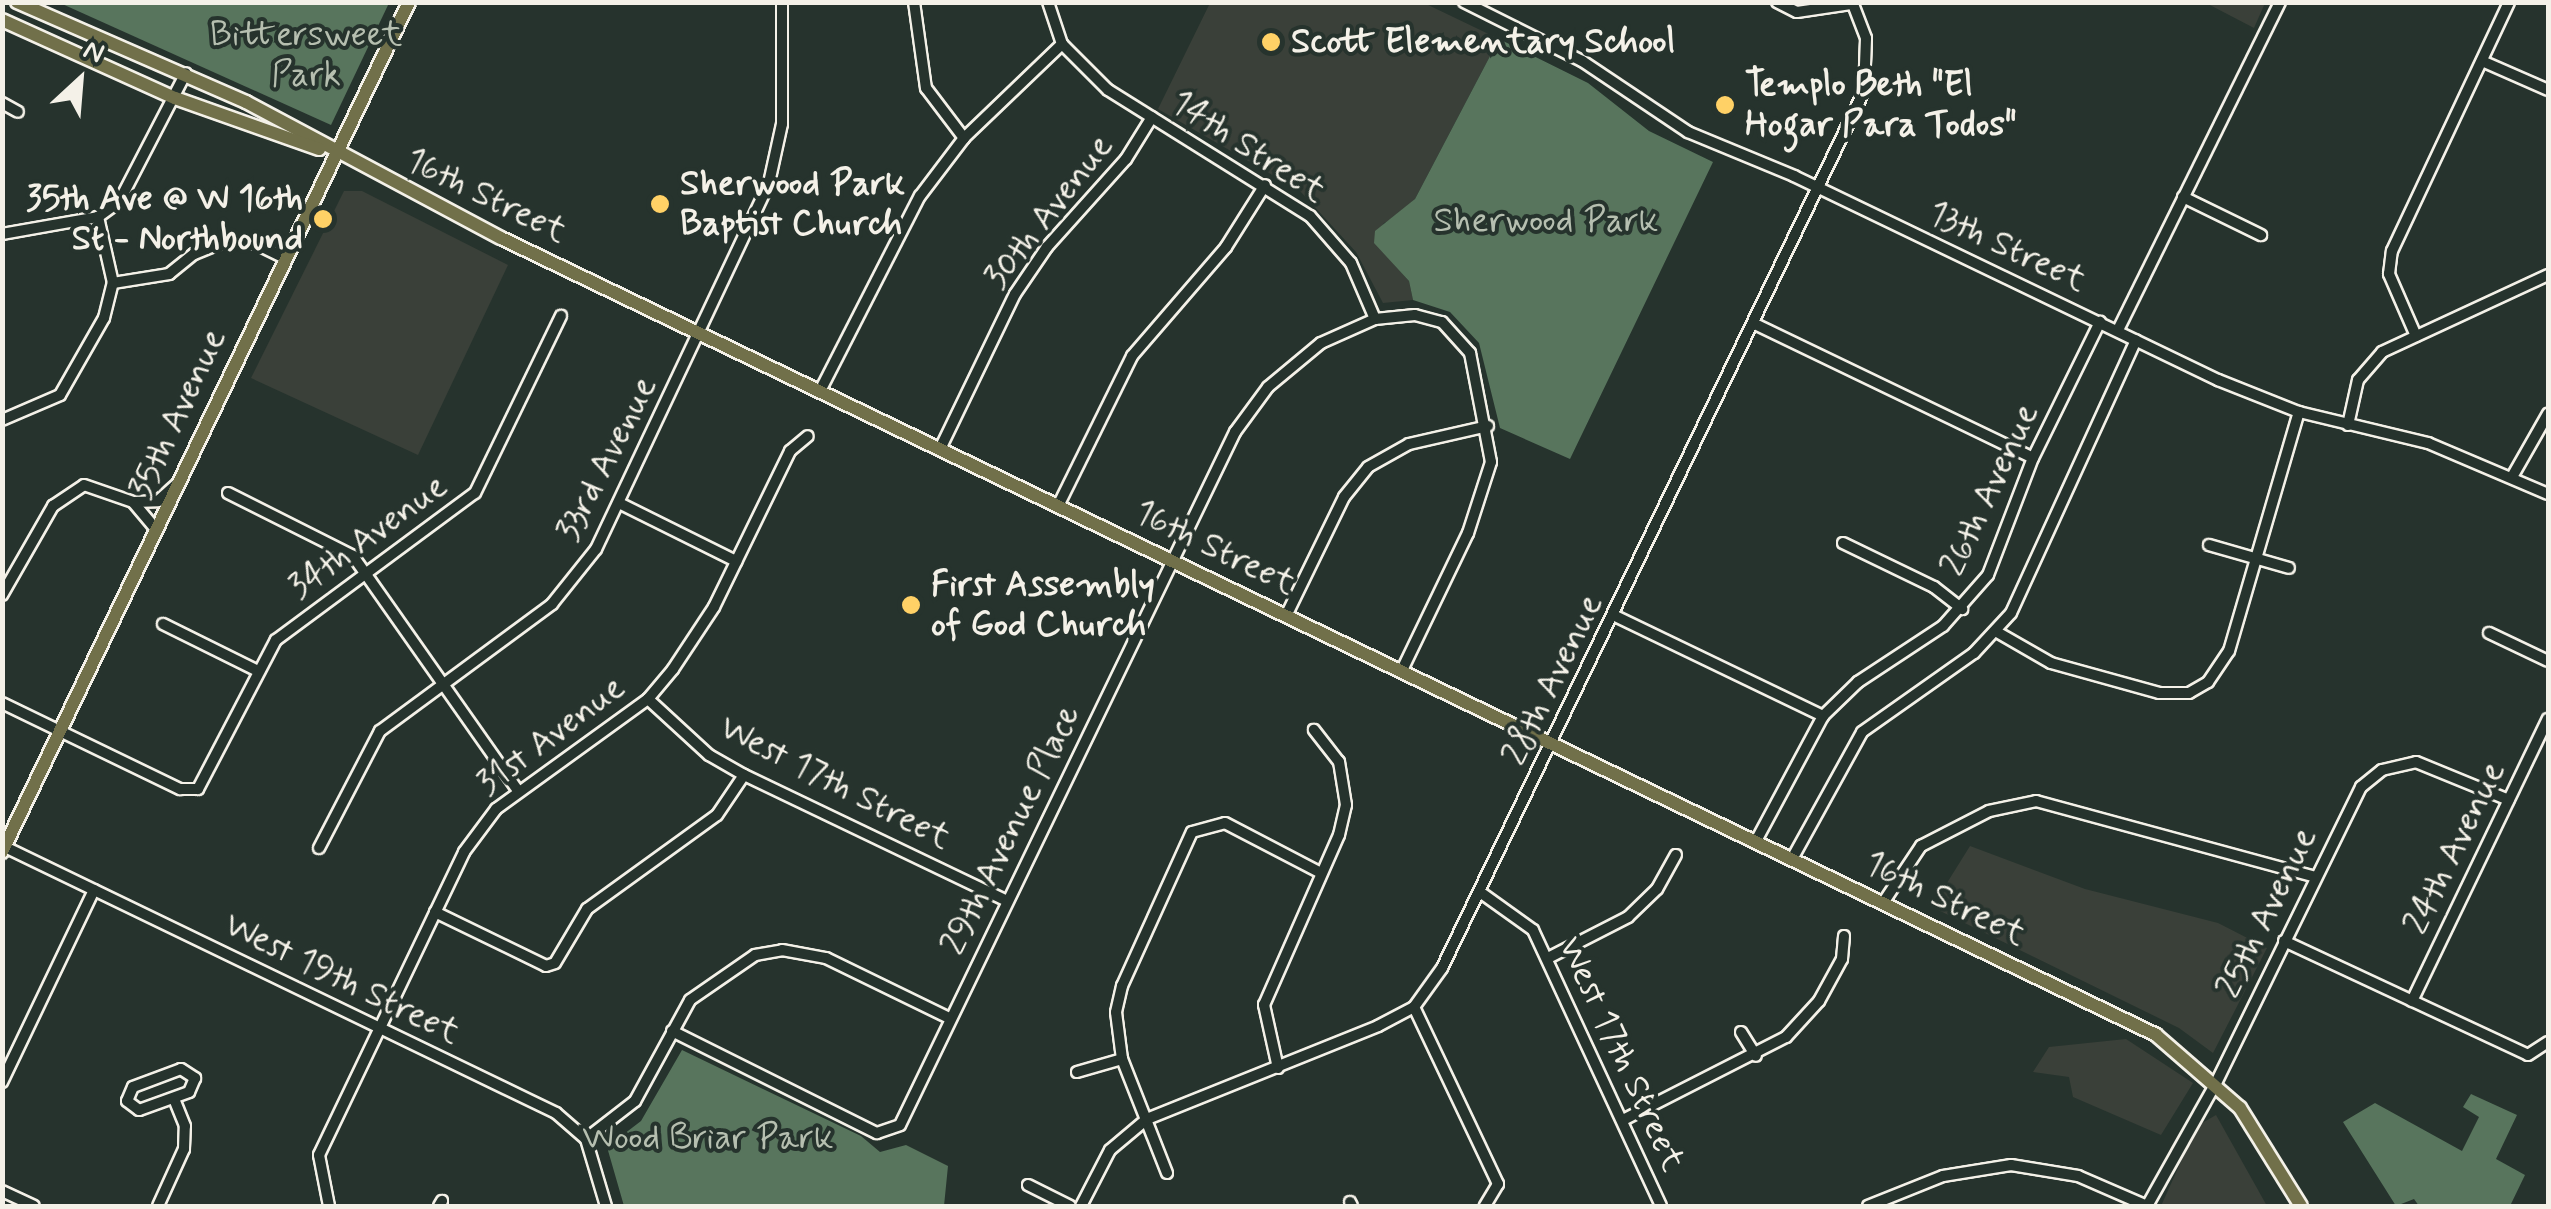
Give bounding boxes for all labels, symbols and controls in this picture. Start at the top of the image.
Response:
park label: Bittersweet Park [210,14,402,96]
place label: Scott Elementary School [1291,21,1675,63]
north arrow [30,30,130,130]
marker: Scott Elementary School [1260,31,1282,53]
text: N [77,32,110,73]
place label: Templo Beth "El Hogar Para Todos" [1745,64,2009,146]
street label: 14th Street [1163,81,1333,213]
marker: Templo Beth "El Hogar Para Todos" [1714,94,1736,116]
street label: 30th Avenue [976,126,1122,298]
street label: 16th Street [399,139,573,253]
place label: Sherwood Park Baptist Church [680,163,902,245]
place label: 35th Ave @ W 16th St - Northbound [26,178,303,260]
street label: 13th Street [1921,192,2093,302]
marker: Sherwood Park Baptist Church [649,193,671,215]
park label: Sherwood Park [1437,200,1655,242]
marker: 35th Ave @ W 16th St - Northbound [312,208,334,230]
street label: 35th Avenue [120,322,236,506]
street label: 33rd Avenue [547,369,667,549]
street label: 26th Avenue [1932,397,2048,583]
street label: 34th Avenue [281,465,455,609]
street label: 16th Street [1128,491,1302,605]
place label: First Assembly of God Church [931,564,1155,646]
street label: 28th Avenue [1494,588,1612,772]
marker: First Assembly of God Church [900,594,922,616]
street label: 31st Avenue [469,667,633,805]
street label: 29th Avenue Place [932,698,1090,962]
street label: West 17th Street [712,707,958,859]
street label: 24th Avenue [2395,755,2515,941]
street label: 25th Avenue [2208,821,2326,1005]
street label: 16th Street [1858,842,2032,956]
street label: West 19th Street [217,904,467,1054]
street label: West 17th Street [1548,930,1694,1178]
park label: Wood Briar Park [586,1117,830,1159]

